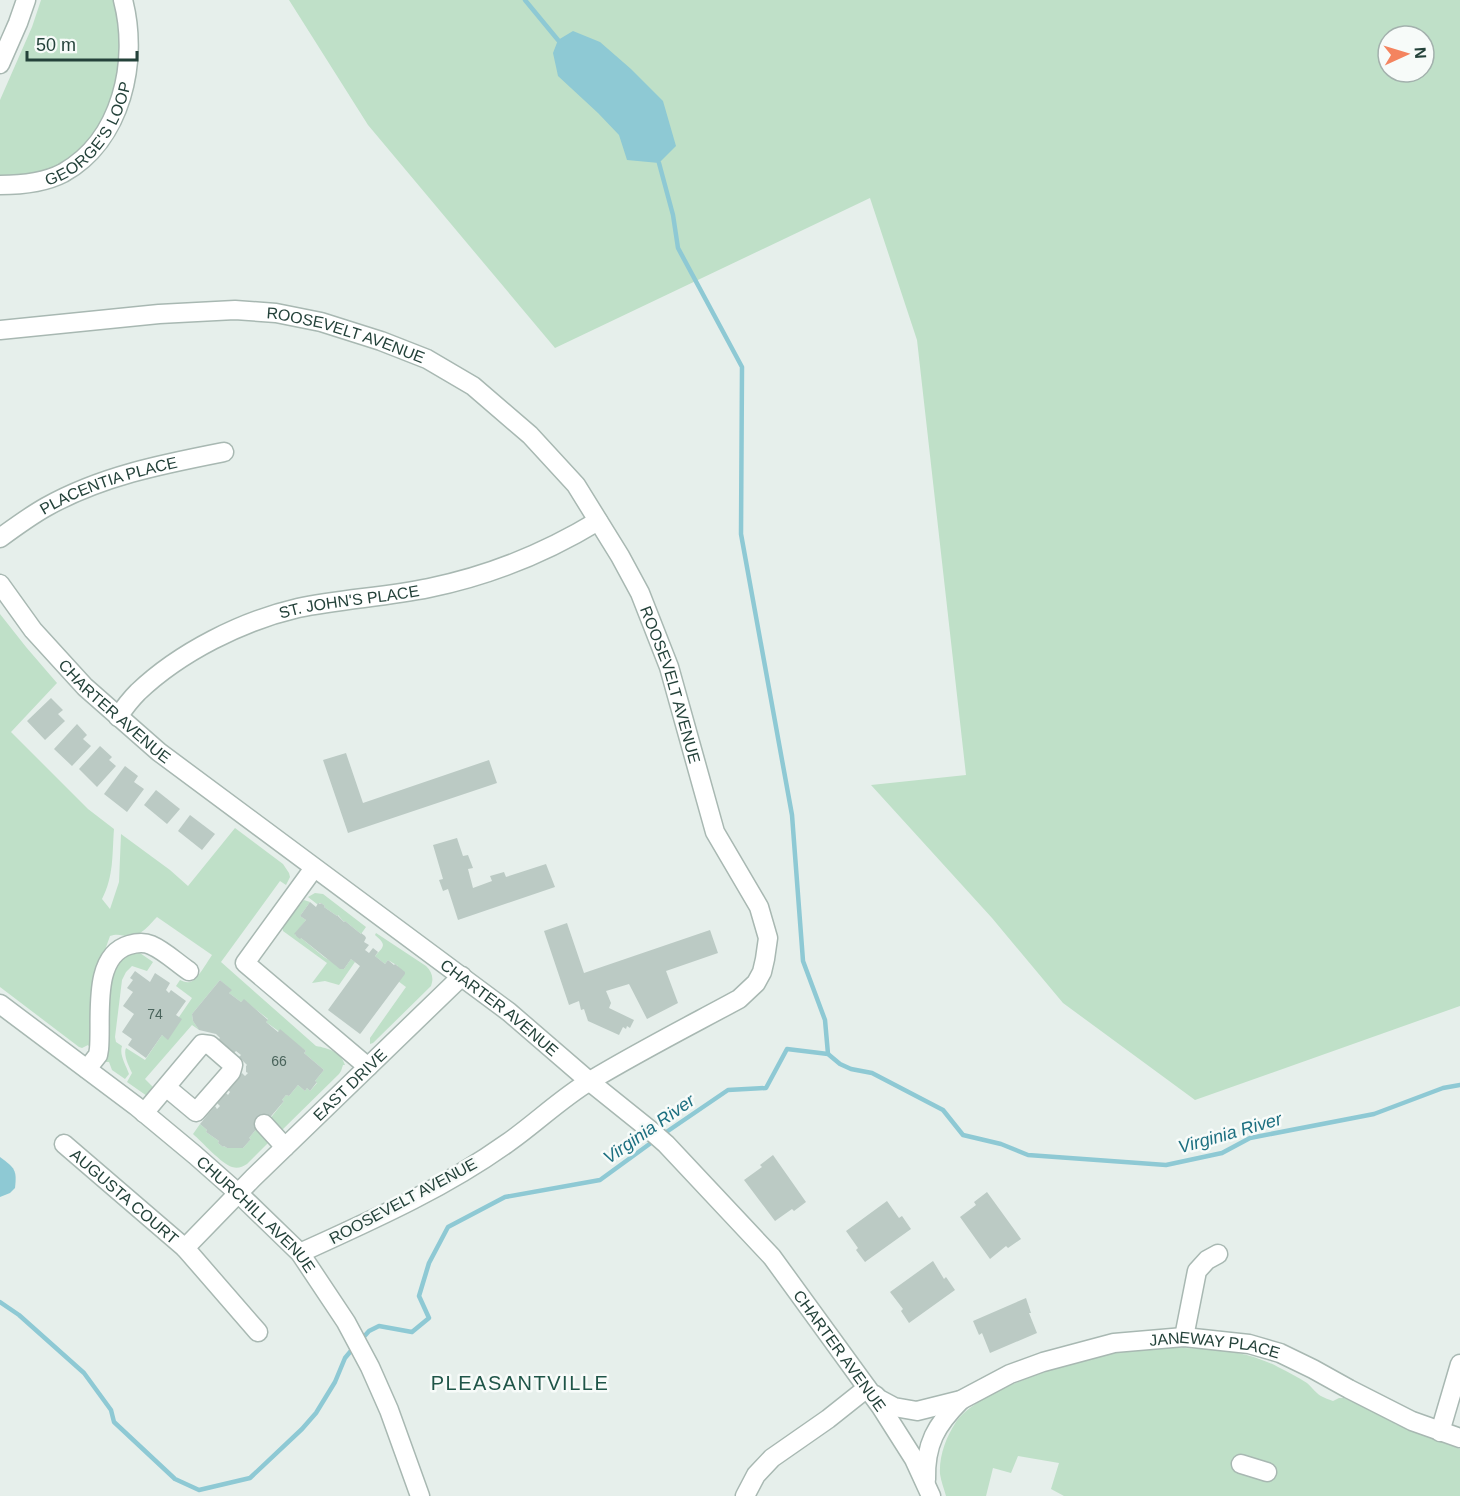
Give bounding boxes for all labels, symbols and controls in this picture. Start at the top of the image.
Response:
scale bar [27,24,136,62]
north arrow [1376,24,1436,84]
text: 50 m [36,35,76,55]
text: N [1412,47,1429,59]
street label: GEORGE'S LOOP [42,80,133,188]
street label: ROOSEVELT AVENUE [266,304,427,366]
street label: PLACENTIA PLACE [37,453,179,517]
street label: ST. JOHN'S PLACE [277,582,420,621]
street label: ROOSEVELT AVENUE [637,603,704,765]
street label: CHARTER AVENUE [56,656,174,766]
street label: CHARTER AVENUE [437,956,562,1059]
house number: 74 [147,1006,163,1022]
street label: EAST DRIVE [310,1046,390,1124]
house number: 66 [271,1053,287,1069]
water label: Virginia River [600,1090,699,1168]
water label: Virginia River [1176,1108,1285,1157]
street label: AUGUSTA COURT [67,1145,182,1247]
street label: CHURCHILL AVENUE [194,1152,319,1275]
street label: ROOSEVELT AVENUE [326,1155,480,1247]
street label: CHARTER AVENUE [790,1287,890,1414]
street label: JANEWAY PLACE [1149,1328,1282,1361]
district label: PLEASANTVILLE [431,1372,609,1394]

